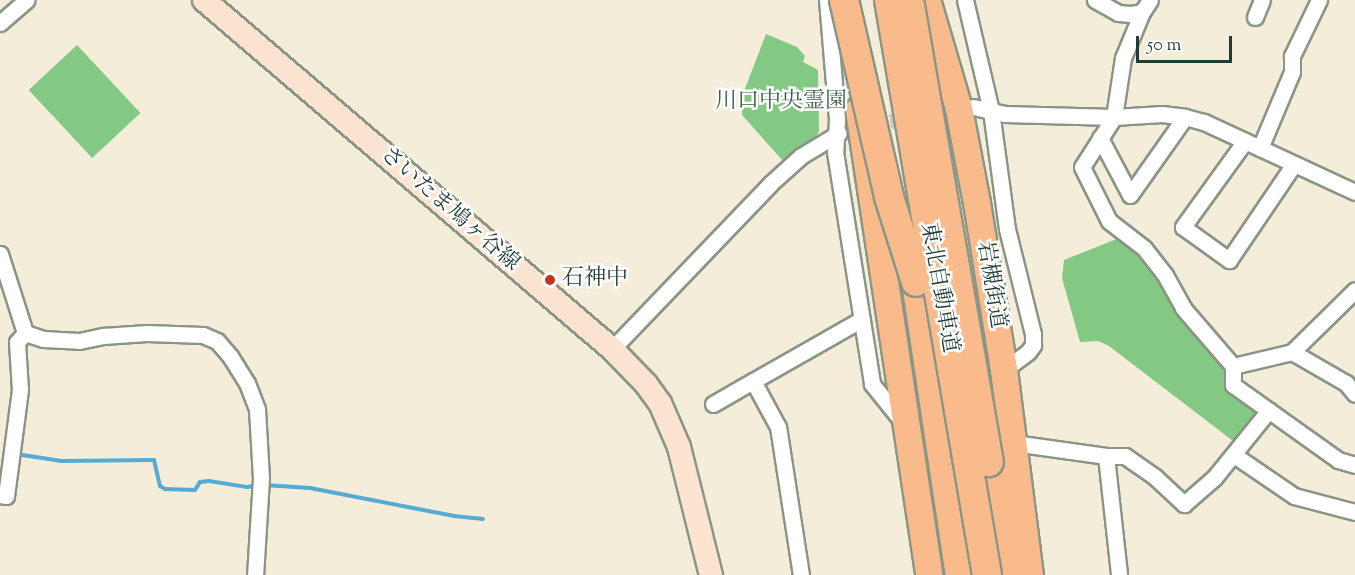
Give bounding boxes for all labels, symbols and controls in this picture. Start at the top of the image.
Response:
scale bar [1139,24,1235,62]
text: 50 m [1147,33,1181,59]
park label: 川口中央霊園 [715,90,847,116]
street label: さいたま鳩ヶ谷線 [374,142,524,278]
street label: 東北自動車道 [914,221,962,355]
street label: 岩槻街道 [970,239,1010,331]
place label: 石神中 [562,267,628,293]
marker: 石神中 [543,273,557,287]

